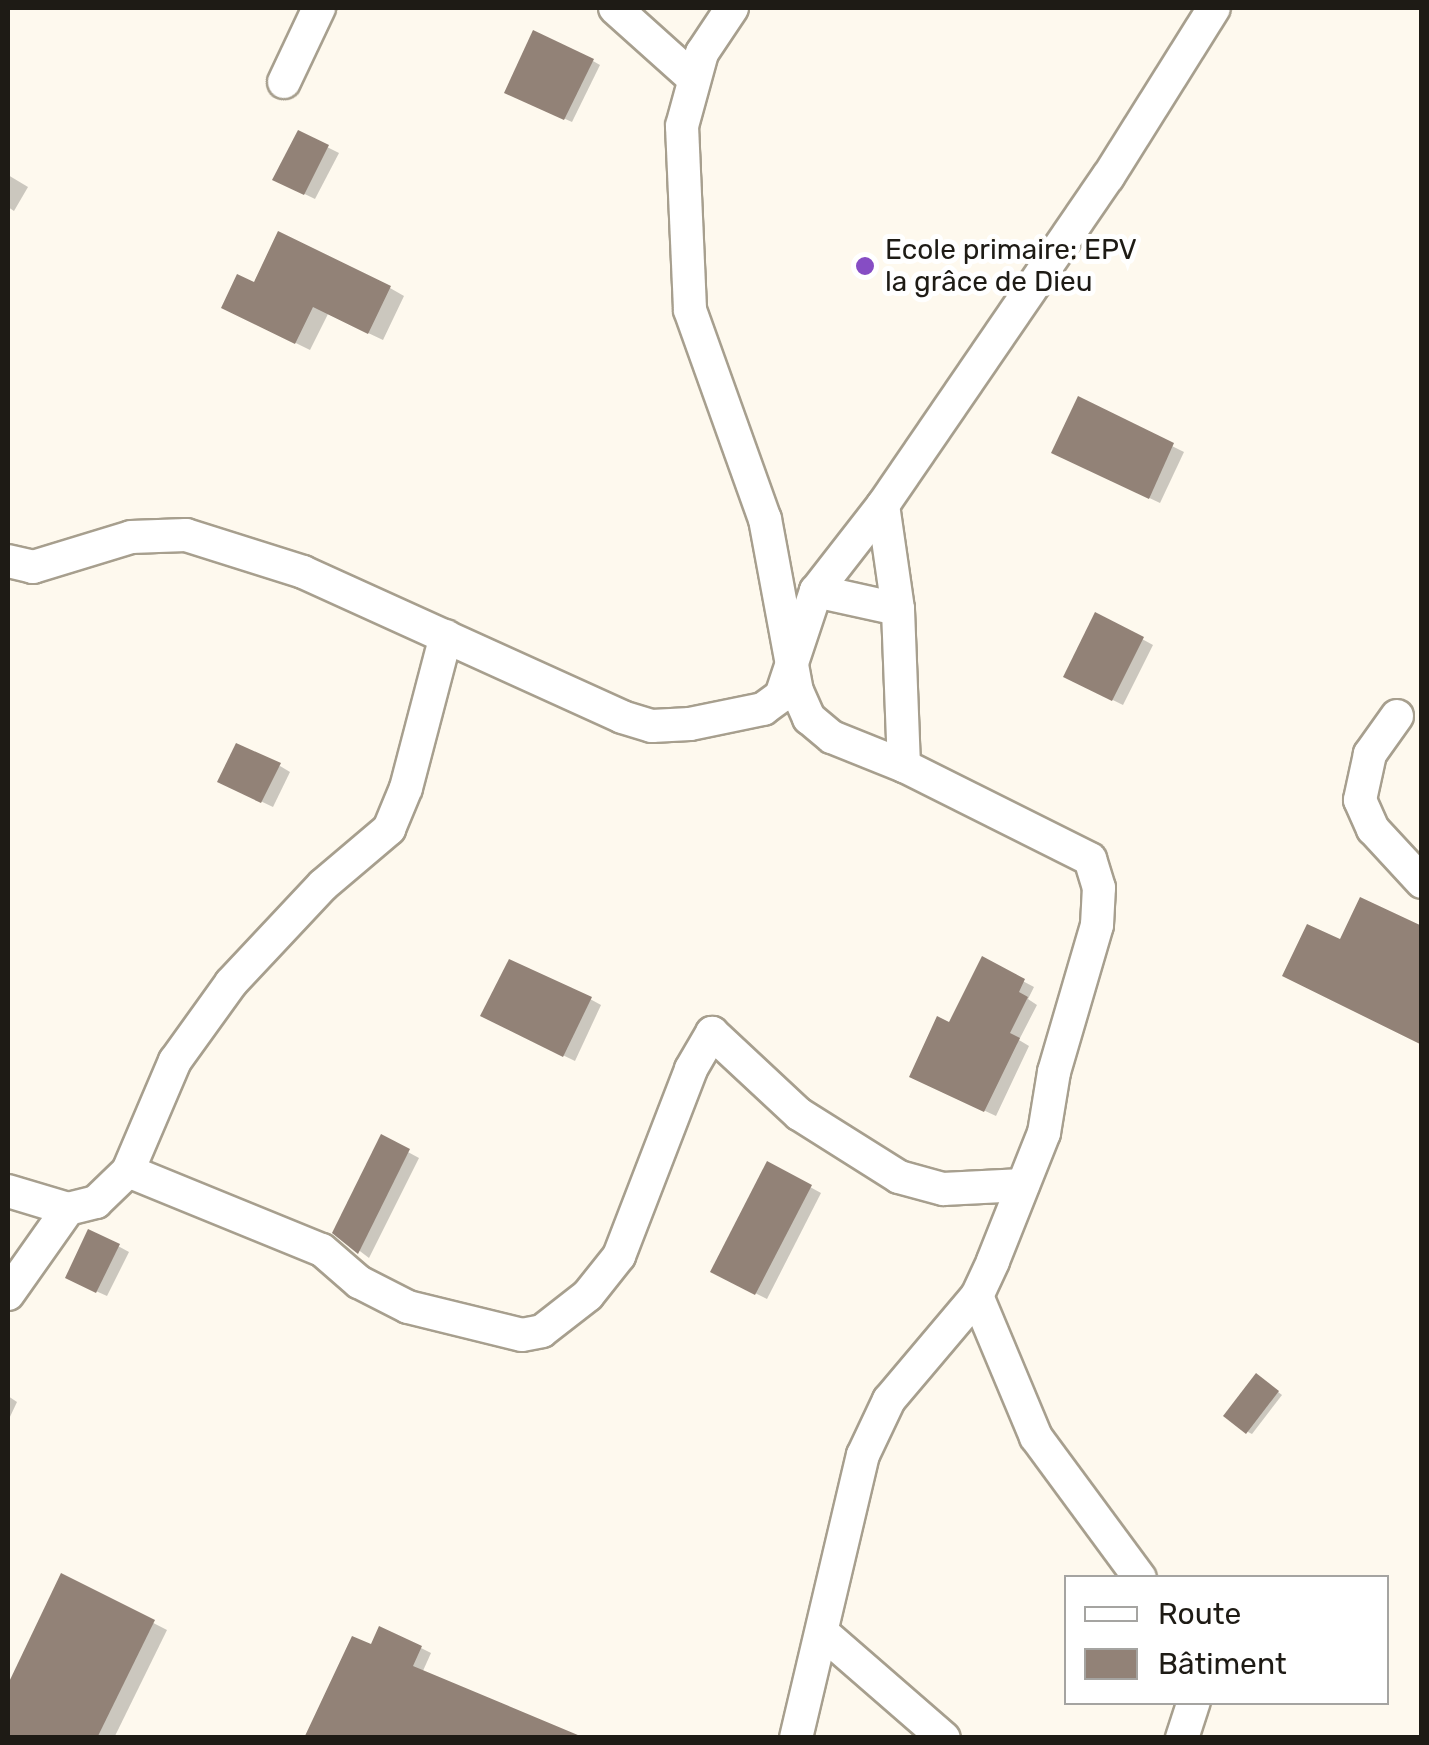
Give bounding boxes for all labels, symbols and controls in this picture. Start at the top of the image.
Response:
place label: Ecole primaire: EPV la grâce de Dieu [885,233,1137,299]
marker: Ecole primaire: EPV la grâce de Dieu [854,255,876,277]
legend [1064,1575,1389,1705]
text: Route [1158,1596,1241,1632]
text: Bâtiment [1158,1646,1287,1682]

